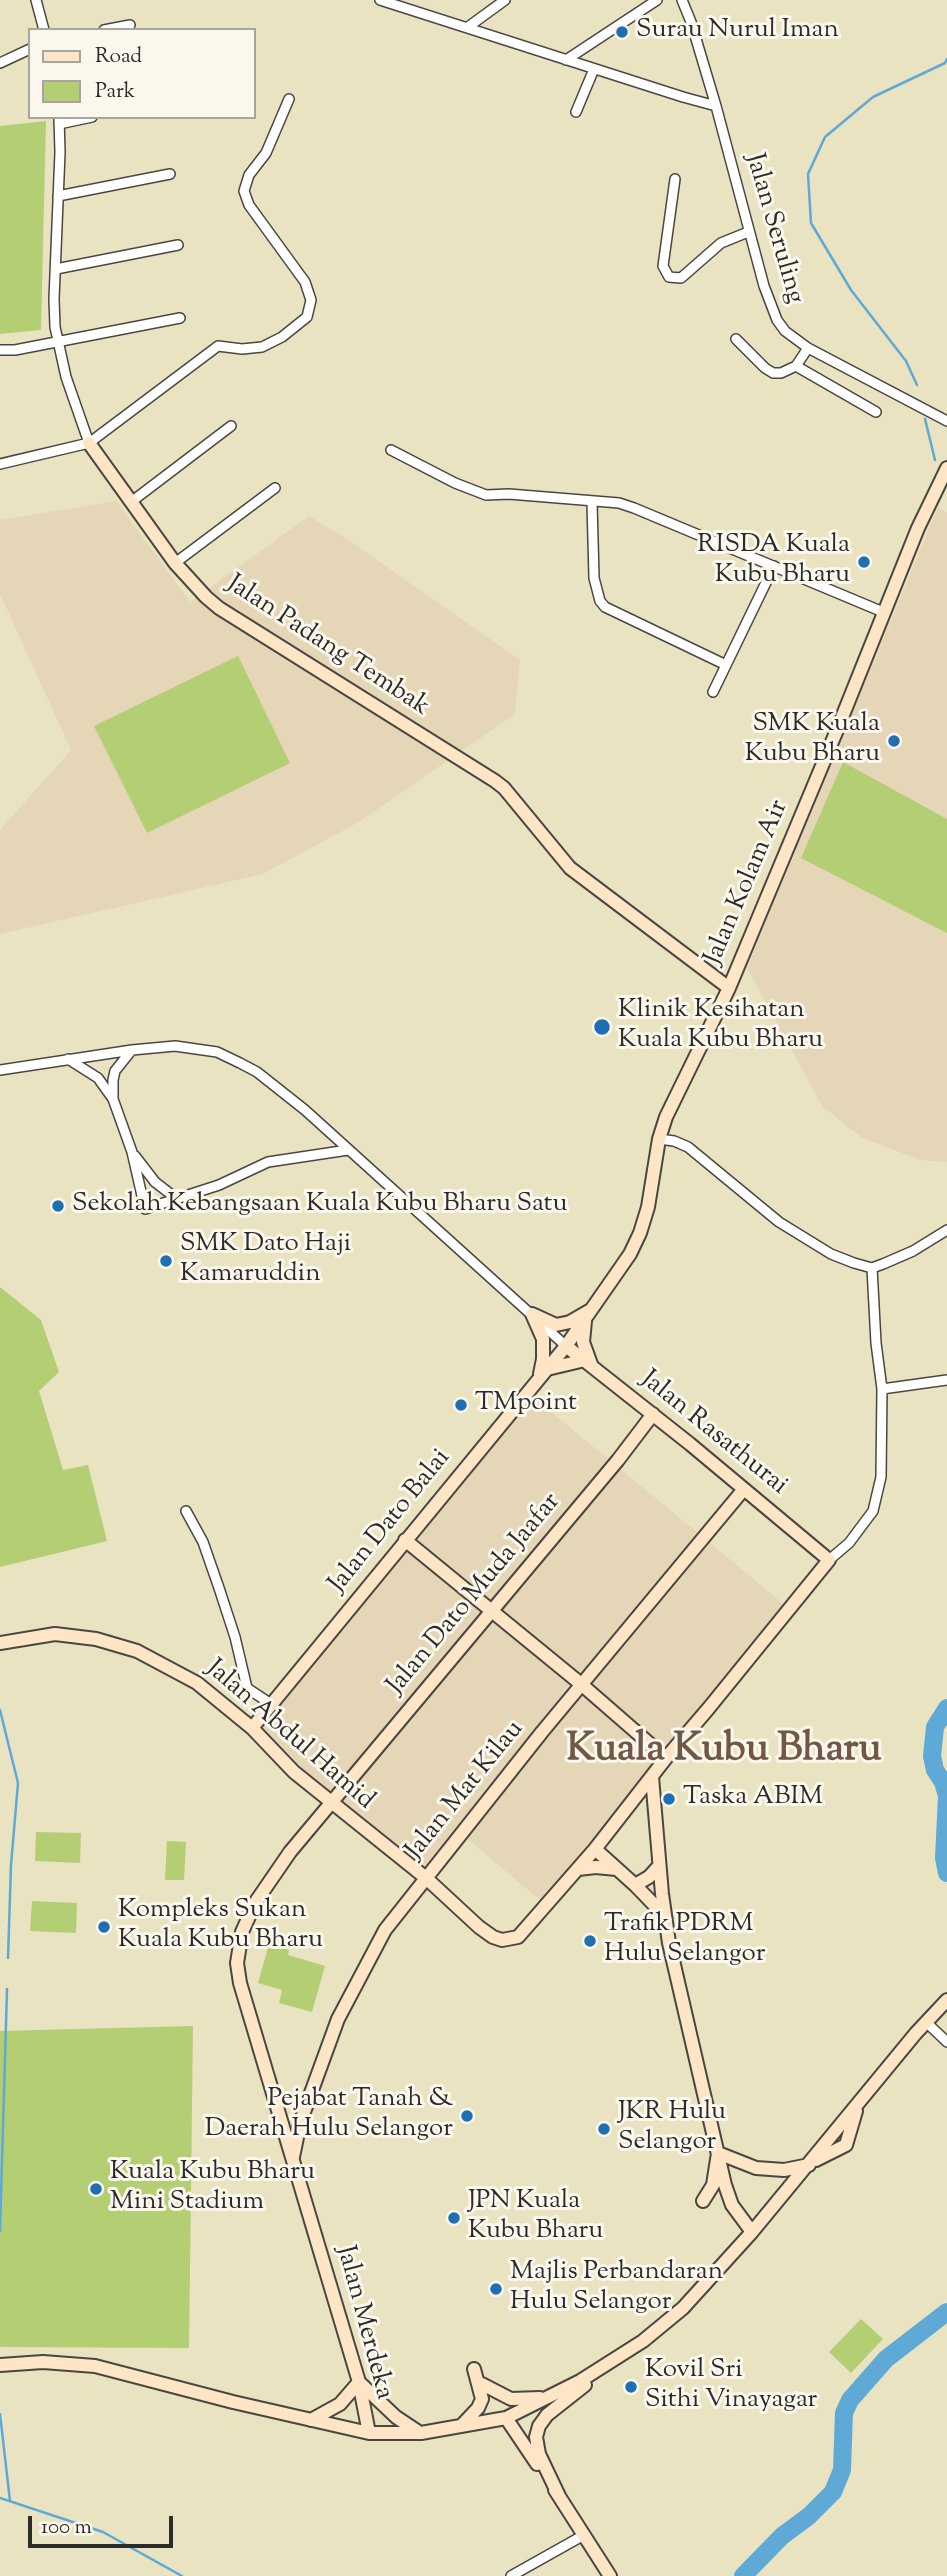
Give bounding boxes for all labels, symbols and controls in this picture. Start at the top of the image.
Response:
place label: Surau Nurul Iman [636,16,839,48]
marker: Surau Nurul Iman [614,24,630,40]
legend [28,28,256,119]
text: Road [95,42,142,72]
text: Park [95,77,135,107]
street label: Jalan Seruling [737,150,809,308]
place label: RISDA Kuala Kubu Bharu [697,531,850,592]
marker: RISDA Kuala Kubu Bharu [856,554,872,570]
street label: Jalan Padang Tembak [220,570,434,724]
place label: SMK Kuala Kubu Bharu [745,710,880,772]
marker: SMK Kuala Kubu Bharu [886,733,902,749]
street label: Jalan Kolam Air [699,796,797,970]
place label: Klinik Kesihatan Kuala Kubu Bharu [618,996,823,1058]
marker: Klinik Kesihatan Kuala Kubu Bharu [592,1017,612,1037]
place label: Sekolah Kebangsaan Kuala Kubu Bharu Satu [72,1190,567,1222]
marker: Sekolah Kebangsaan Kuala Kubu Bharu Satu [50,1198,66,1214]
place label: SMK Dato Haji Kamaruddin [180,1230,351,1292]
marker: SMK Dato Haji Kamaruddin [158,1253,174,1269]
street label: Jalan Rasathurai [633,1365,793,1503]
place label: TMpoint [475,1389,577,1421]
marker: TMpoint [453,1397,469,1413]
street label: Jalan Dato Balai [324,1444,458,1600]
street label: Jalan Dato Muda Jaafar [382,1488,568,1702]
street label: Jalan Abdul Hamid [198,1654,380,1818]
street label: Jalan Mat Kilau [400,1715,532,1867]
district label: Kuala Kubu Bharu [566,1728,882,1776]
place label: Taska ABIM [683,1783,823,1815]
marker: Taska ABIM [661,1791,677,1807]
place label: Kompleks Sukan Kuala Kubu Bharu [118,1896,323,1958]
place label: Trafik PDRM Hulu Selangor [604,1910,765,1972]
marker: Kompleks Sukan Kuala Kubu Bharu [96,1919,112,1935]
marker: Trafik PDRM Hulu Selangor [582,1933,598,1949]
place label: Pejabat Tanah & Daerah Hulu Selangor [205,2085,453,2146]
place label: JKR Hulu Selangor [618,2098,726,2160]
marker: Pejabat Tanah & Daerah Hulu Selangor [459,2108,475,2124]
marker: JKR Hulu Selangor [596,2121,612,2137]
place label: Kuala Kubu Bharu Mini Stadium [110,2158,315,2220]
marker: Kuala Kubu Bharu Mini Stadium [88,2181,104,2197]
place label: JPN Kuala Kubu Bharu [468,2187,603,2248]
marker: JPN Kuala Kubu Bharu [446,2210,462,2226]
street label: Jalan Merdeka [328,2243,398,2403]
place label: Majlis Perbandaran Hulu Selangor [510,2258,723,2320]
marker: Majlis Perbandaran Hulu Selangor [488,2281,504,2297]
place label: Kovil Sri Sithi Vinayagar [645,2356,817,2418]
marker: Kovil Sri Sithi Vinayagar [623,2379,639,2395]
scale bar [32,2502,177,2546]
text: 100 m [41,2513,92,2543]

